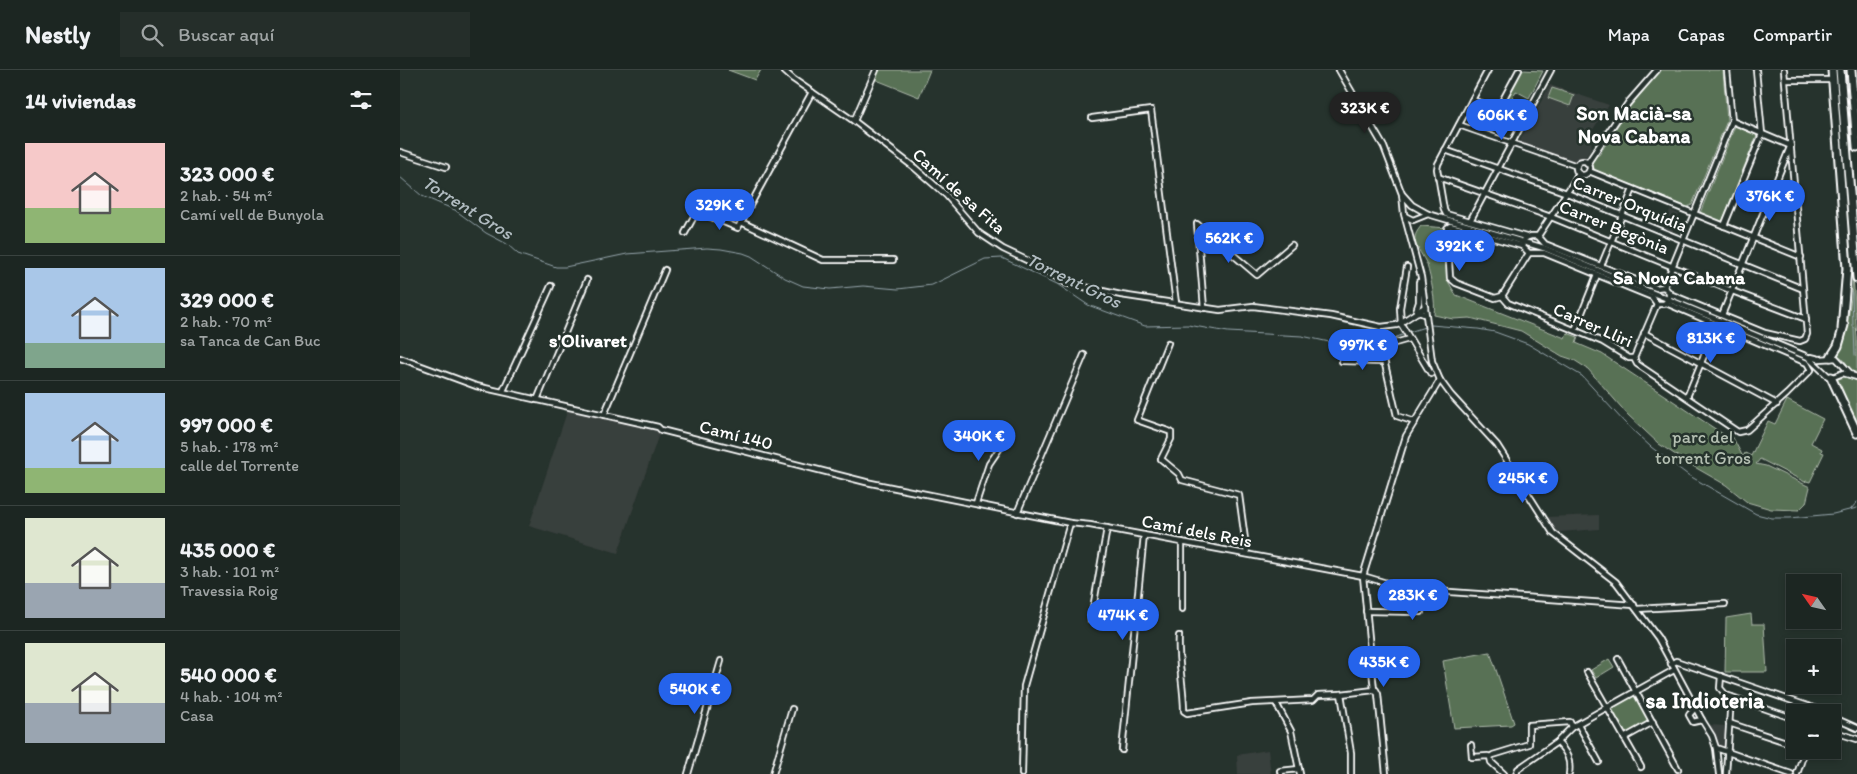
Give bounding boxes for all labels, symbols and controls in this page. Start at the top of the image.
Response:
search box [120,12,470,57]
text: Nestly [25,20,90,49]
icon: search [138,21,166,49]
text: Buscar aquí [178,23,274,46]
text: Mapa [1608,24,1650,46]
text: Capas [1678,24,1725,46]
text: Compartir [1753,24,1832,46]
icon: filters [347,86,375,114]
text: 14 viviendas [25,88,136,113]
pin: 323K € [1324,92,1406,134]
text: 323K € [1341,98,1389,117]
pin: 606K € [1461,98,1543,141]
district label: Son Macià-sa Nova Cabana [1576,101,1692,148]
text: 606K € [1477,105,1527,124]
street label: Camí de sa Fita [908,143,1010,239]
text: 323 000 € [180,161,274,186]
icon: home [65,163,125,223]
water label: Torrent Gros [418,170,518,245]
street label: Carrer Orquídia [1569,171,1691,237]
pin: 376K € [1729,180,1811,222]
text: 2 hab. · 54 m² [180,186,272,205]
text: 376K € [1746,186,1794,205]
pin: 329K € [679,189,761,231]
text: 329K € [696,195,744,214]
street label: Carrer Begònia [1556,195,1672,259]
text: Camí vell de Bunyola [180,205,324,224]
pin: 562K € [1188,222,1270,264]
text: 562K € [1205,228,1253,247]
pin: 392K € [1419,230,1501,272]
text: 392K € [1436,236,1484,255]
water label: Torrent Gros [1022,248,1125,314]
district label: Sa Nova Cabana [1613,266,1745,289]
text: 329 000 € [180,287,274,312]
icon: home [65,288,125,348]
street label: Carrer Lliri [1550,298,1636,352]
text: 2 hab. · 70 m² [180,312,272,331]
pin: 813K € [1670,322,1752,364]
pin: 997K € [1322,328,1404,371]
text: 813K € [1687,328,1735,347]
district label: s'Olivaret [549,329,628,352]
text: sa Tanca de Can Buc [180,331,321,350]
text: 997K € [1339,335,1387,354]
text: 997 000 € [180,412,273,437]
icon: home [65,413,125,473]
street label: Camí 140 [697,415,775,455]
pin: 340K € [938,420,1020,462]
text: 340K € [953,426,1005,445]
park label: parc del torrent Gros [1655,426,1751,469]
text: 5 hab. · 178 m² [180,437,278,456]
text: calle del Torrente [180,456,299,475]
pin: 245K € [1482,462,1564,504]
text: 245K € [1498,468,1548,487]
street label: Camí dels Reis [1140,509,1254,553]
text: 435 000 € [180,537,275,562]
icon: home [65,538,125,598]
text: 3 hab. · 101 m² [180,562,279,581]
north arrow [1786,574,1841,629]
map controls [1786,574,1841,759]
pin: 283K € [1372,578,1454,621]
text: Travessia Roig [180,581,278,600]
text: 283K € [1389,585,1437,604]
pin: 474K € [1082,598,1164,641]
text: 474K € [1098,605,1148,624]
button: + [1786,639,1841,694]
pin: 435K € [1343,646,1425,688]
text: 435K € [1359,652,1409,671]
text: 540 000 € [180,662,277,687]
icon: home [65,663,125,723]
pin: 540K € [654,672,736,715]
text: 540K € [670,679,720,698]
text: 4 hab. · 104 m² [180,687,282,706]
district label: sa Indioteria [1645,687,1765,714]
button: − [1786,704,1841,759]
text: Casa [180,706,214,725]

